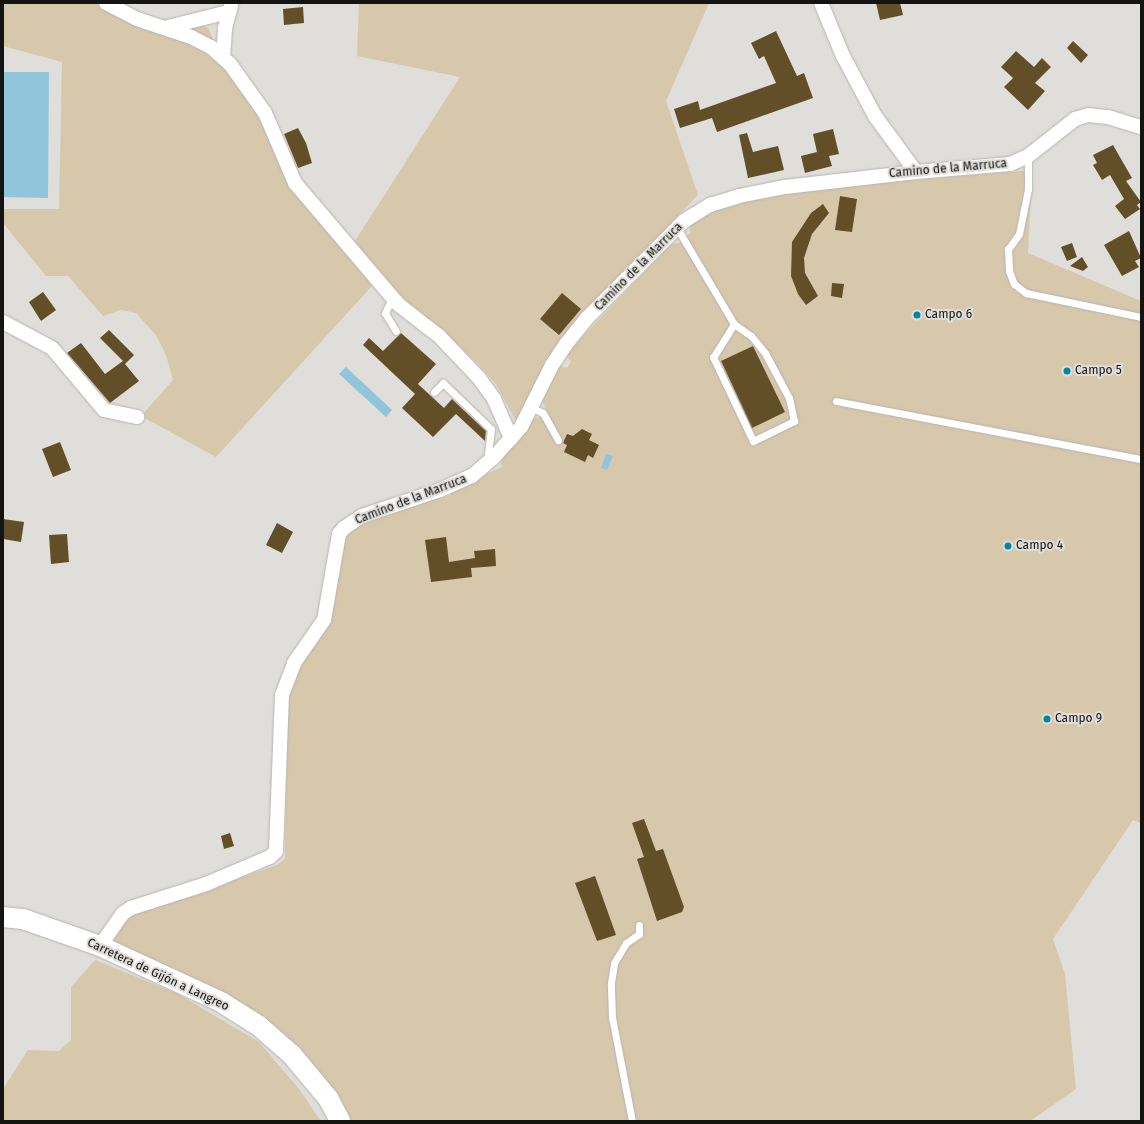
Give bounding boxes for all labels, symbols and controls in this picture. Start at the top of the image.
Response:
street label: Camino de la Marruca [888,157,1008,181]
street label: Camino de la Marruca [592,220,686,314]
place label: Campo 6 [925,308,972,322]
marker: Campo 6 [912,310,922,320]
place label: Campo 5 [1075,364,1122,378]
marker: Campo 5 [1062,366,1072,376]
street label: Camino de la Marruca [353,472,469,528]
place label: Campo 4 [1016,539,1063,553]
marker: Campo 4 [1003,541,1013,551]
place label: Campo 9 [1055,712,1102,726]
marker: Campo 9 [1042,714,1052,724]
street label: Carretera de Gijón a Langreo [85,936,231,1014]

